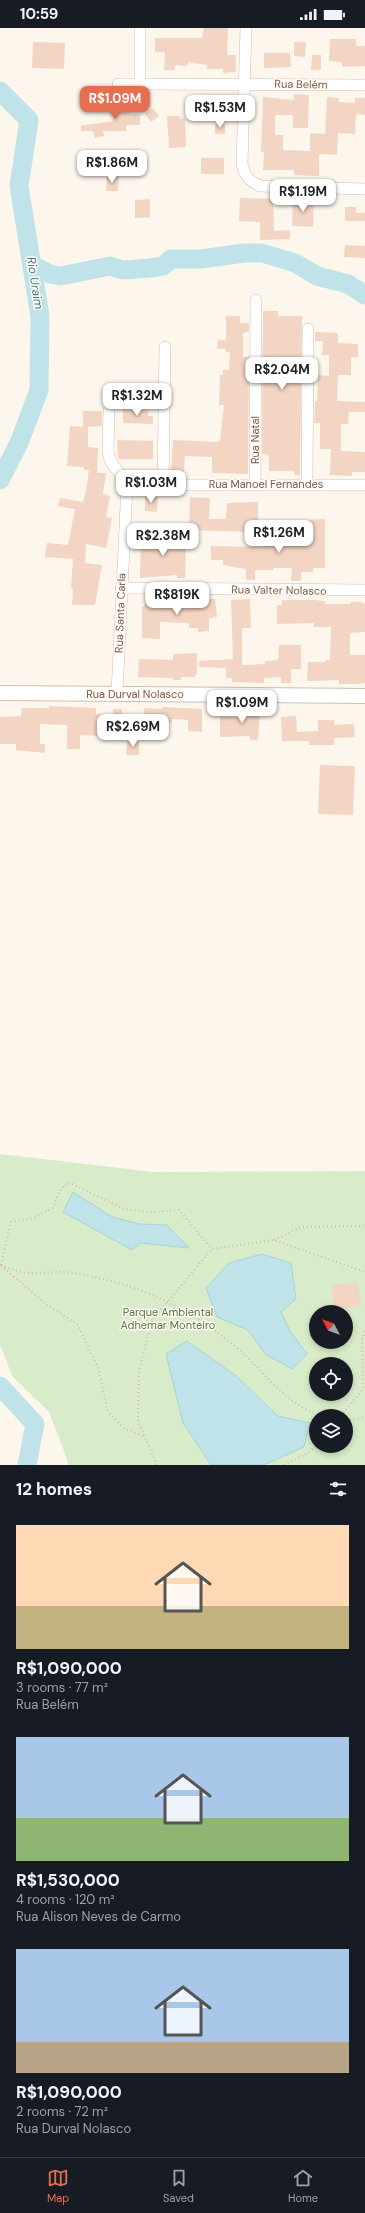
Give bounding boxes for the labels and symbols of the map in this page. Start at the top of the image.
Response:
street label: Rua Belém [274,77,328,91]
pin: R$1.09M [78,86,152,120]
pin: R$1.53M [183,95,257,129]
pin: R$1.86M [75,150,149,184]
pin: R$1.19M [266,179,340,213]
water label: Rio Uraim [23,256,47,311]
pin: R$2.04M [245,357,319,391]
pin: R$1.32M [100,383,174,417]
street label: Rua Natal [248,416,262,464]
pin: R$1.03M [114,470,188,504]
street label: Rua Manoel Fernandes [209,477,323,491]
pin: R$1.26M [242,520,316,554]
pin: R$2.38M [126,523,200,557]
street label: Rua Santa Carla [112,573,128,653]
pin: R$819K [144,582,210,616]
street label: Rua Valter Nolasco [231,582,327,598]
street label: Rua Durval Nolasco [86,687,184,701]
pin: R$1.09M [205,690,279,724]
pin: R$2.69M [96,714,170,748]
park label: Parque Ambiental Adhemar Monteiro [121,1305,215,1332]
north arrow [309,1305,353,1349]

